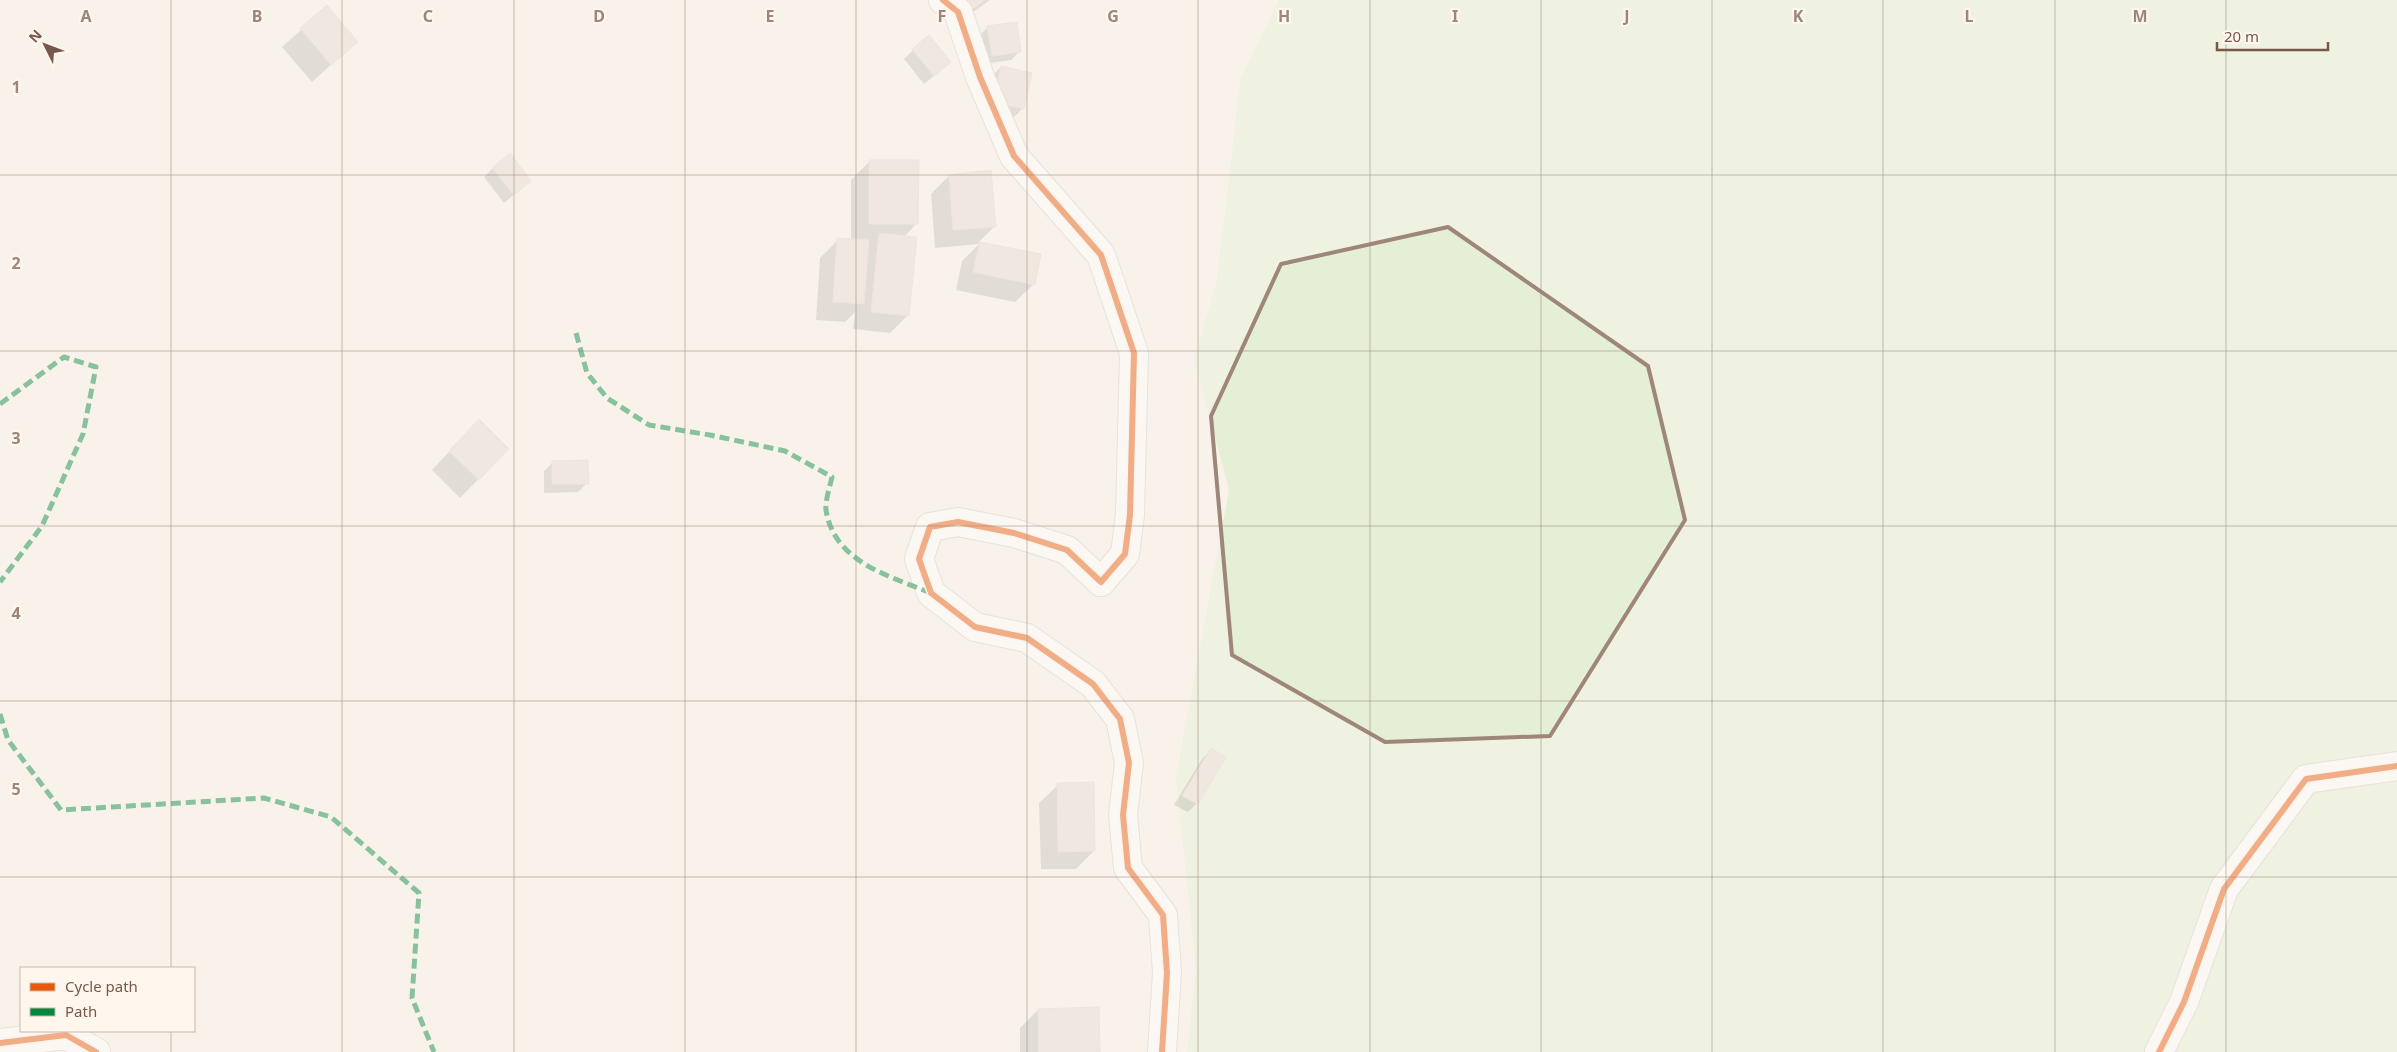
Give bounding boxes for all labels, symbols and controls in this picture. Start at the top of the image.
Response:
text: A [80,5,92,27]
text: B [252,5,262,27]
text: C [423,5,433,27]
text: D [593,5,605,27]
text: E [766,5,775,27]
text: F [938,5,946,27]
text: G [1107,5,1119,27]
text: H [1278,5,1290,27]
text: I [1452,5,1458,27]
text: J [1622,5,1630,27]
text: K [1793,5,1804,27]
text: L [1965,5,1974,27]
text: M [2132,5,2148,27]
north arrow [20,20,70,70]
scale bar [2217,20,2328,52]
text: N [24,25,46,47]
text: 20 m [2224,26,2259,46]
text: 1 [11,76,21,98]
text: 2 [11,252,21,274]
text: 3 [11,427,21,449]
text: 4 [11,602,21,624]
text: 5 [11,778,21,800]
legend [20,967,195,1032]
text: Cycle path [65,976,138,996]
text: Path [65,1001,97,1021]

